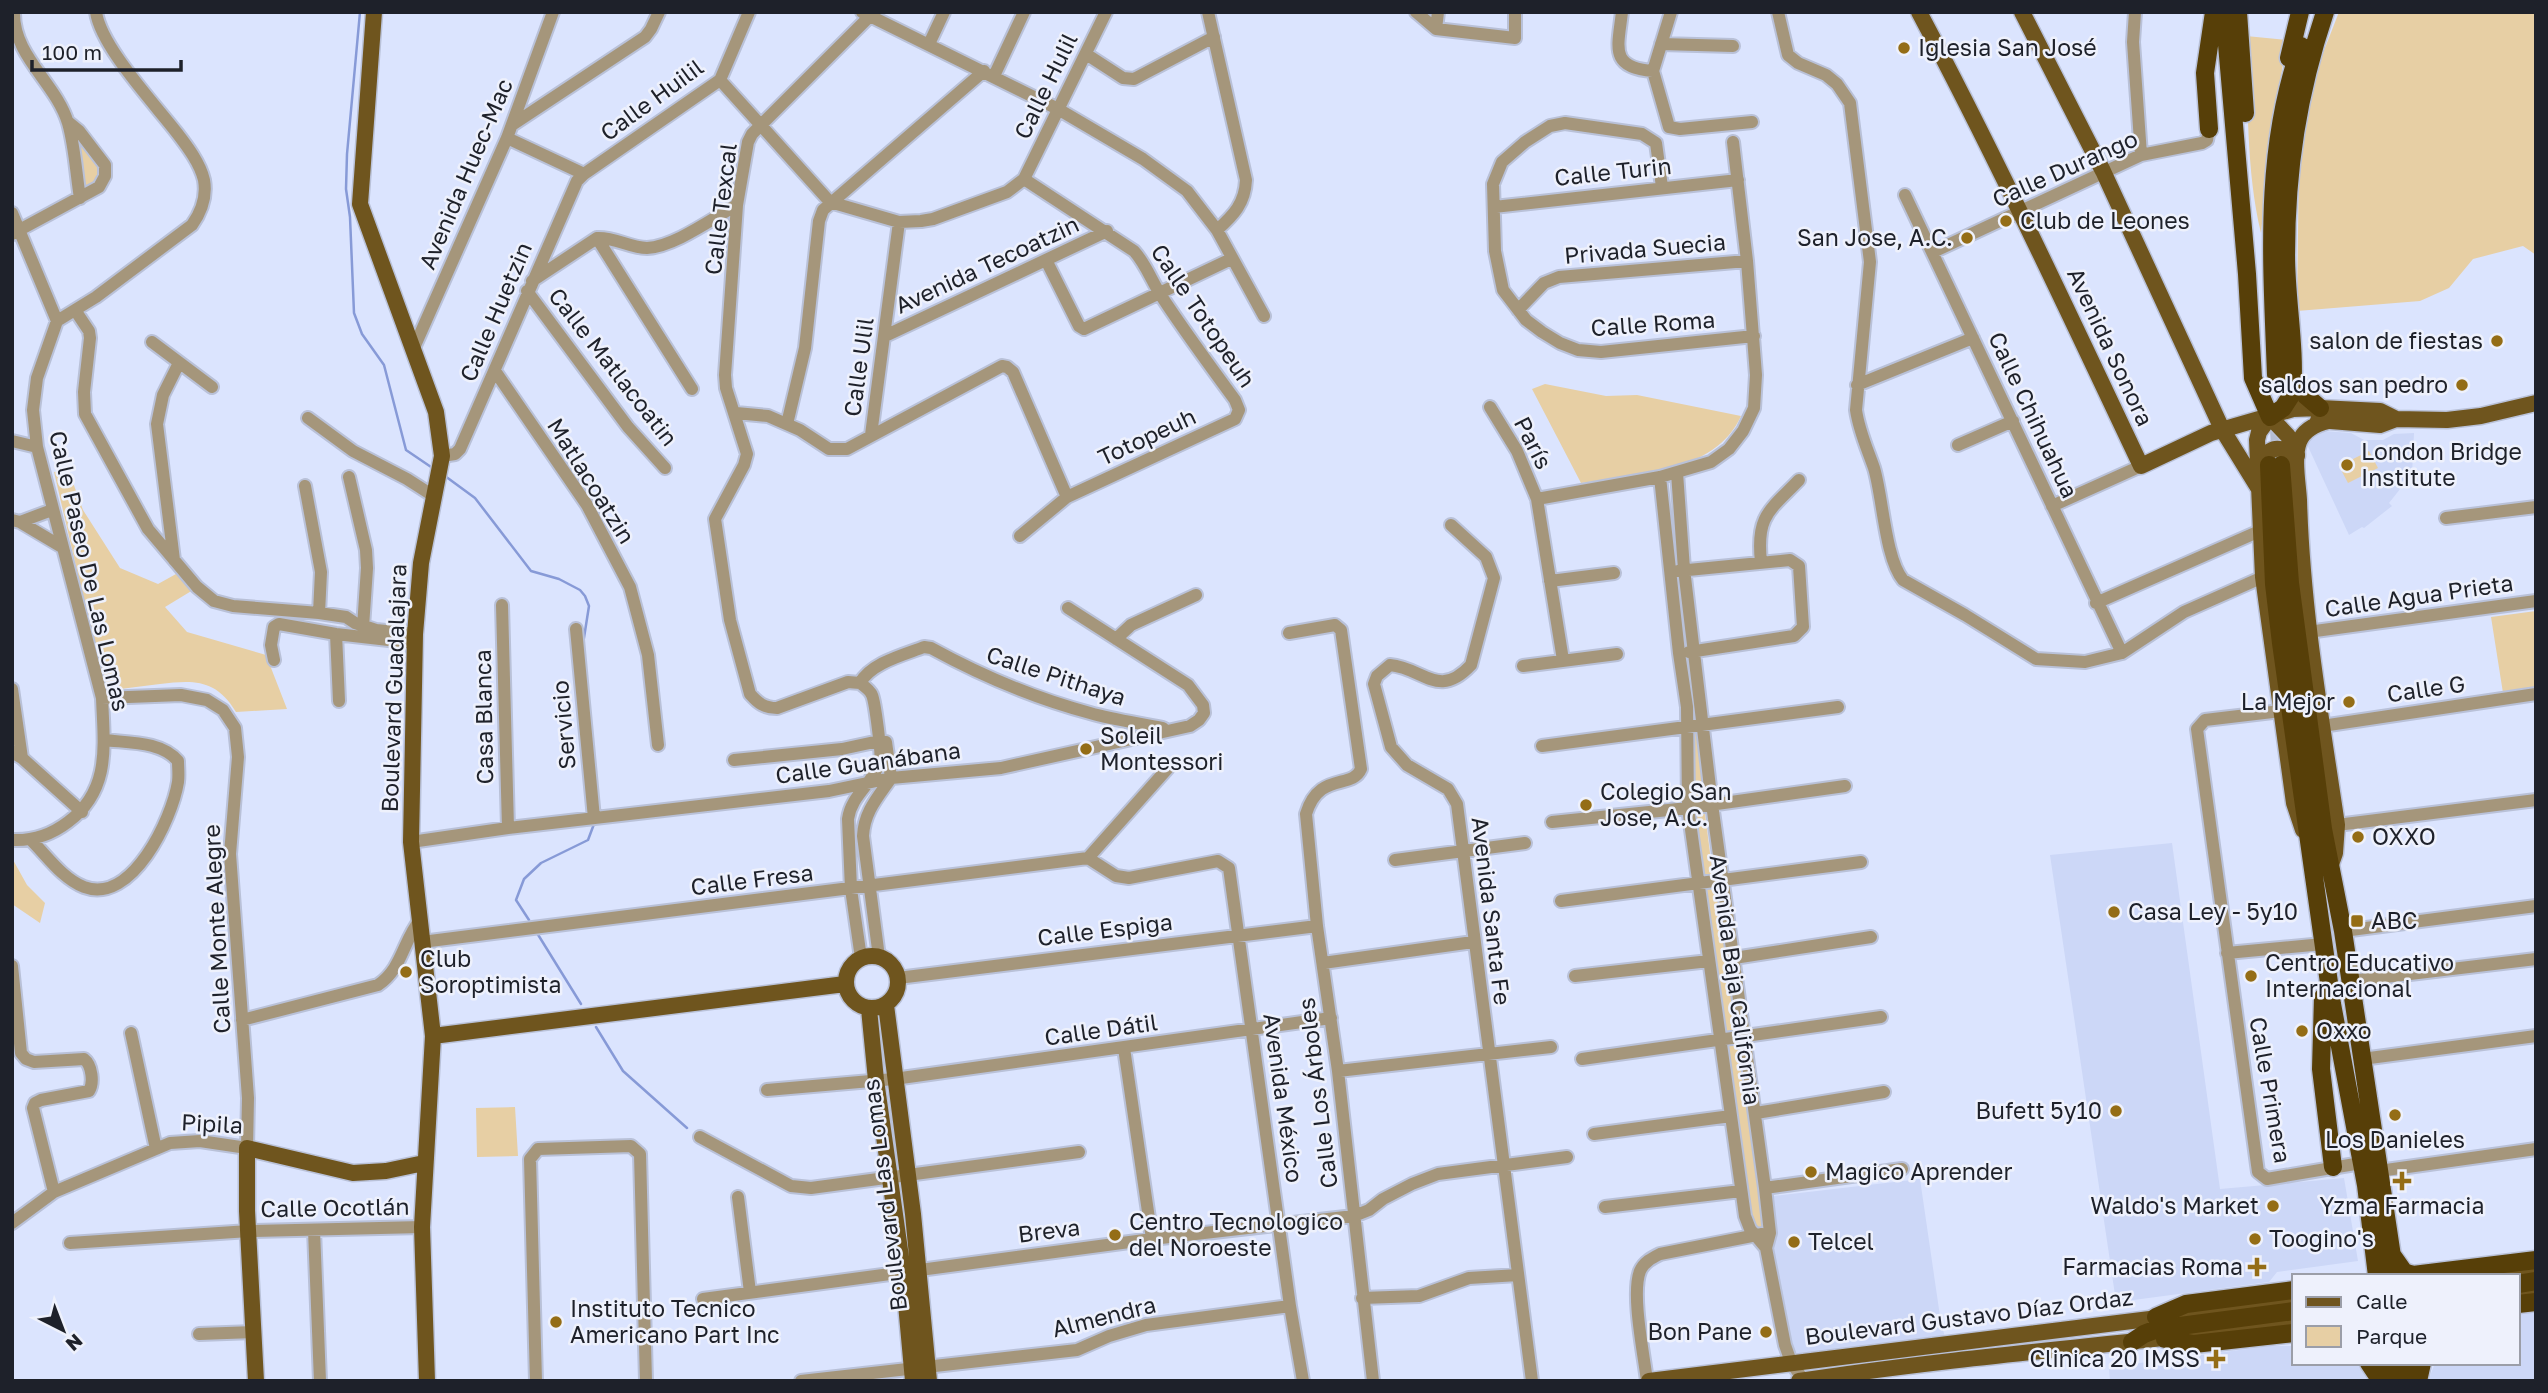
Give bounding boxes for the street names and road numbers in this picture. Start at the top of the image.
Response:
street label: Calle Hulil [1007,28,1083,143]
street label: Calle Huilil [594,52,708,146]
street label: Avenida Huec-Mac [412,74,518,273]
street label: Calle Durango [1988,124,2142,213]
street label: Calle Texcal [698,141,742,276]
street label: Calle Turin [1553,151,1673,191]
street label: Avenida Tecoatzin [890,209,1083,319]
street label: Privada Suecia [1563,227,1727,269]
street label: Calle Huetzin [453,238,537,385]
street label: Calle Totopeuh [1146,238,1262,392]
street label: Avenida Sonora [2062,263,2160,430]
street label: Calle Matlacoatin [543,282,684,451]
street label: Calle Roma [1590,305,1716,341]
street label: Calle Ulil [837,315,879,418]
street label: Calle Chihuahua [1983,327,2085,502]
street label: Totopeuh [1093,401,1200,471]
street label: Matlacoatzin [542,412,642,548]
street label: París [1509,412,1559,473]
street label: Calle Paseo De Las Lomas [44,428,136,714]
street label: Boulevard Guadalajara [375,563,411,813]
street label: Calle Agua Prieta [2323,568,2515,622]
street label: Calle Pithaya [983,639,1129,711]
street label: Casa Blanca [468,649,498,785]
street label: Calle G [2385,669,2467,707]
street label: Servicio [545,679,581,771]
street label: Calle Guanábana [773,735,962,789]
street label: Avenida Santa Fe [1467,815,1517,1007]
street label: Calle Monte Alegre [197,824,235,1034]
street label: Avenida Baja California [1705,853,1767,1107]
street label: Calle Fresa [689,858,815,900]
street label: Calle Espiga [1036,907,1174,951]
street label: Calle Los Árboles [1291,996,1343,1190]
street label: Calle Dátil [1043,1007,1159,1051]
street label: Avenida México [1258,1011,1310,1184]
street label: Calle Primera [2244,1015,2298,1165]
street label: Boulevard Las Lomas [856,1078,912,1313]
street label: Pipila [180,1107,244,1139]
street label: Calle Ocotlán [260,1192,410,1222]
street label: Breva [1016,1212,1081,1248]
street label: Boulevard Gustavo Díaz Ordaz [1803,1282,2135,1350]
street label: Almendra [1049,1290,1159,1342]

